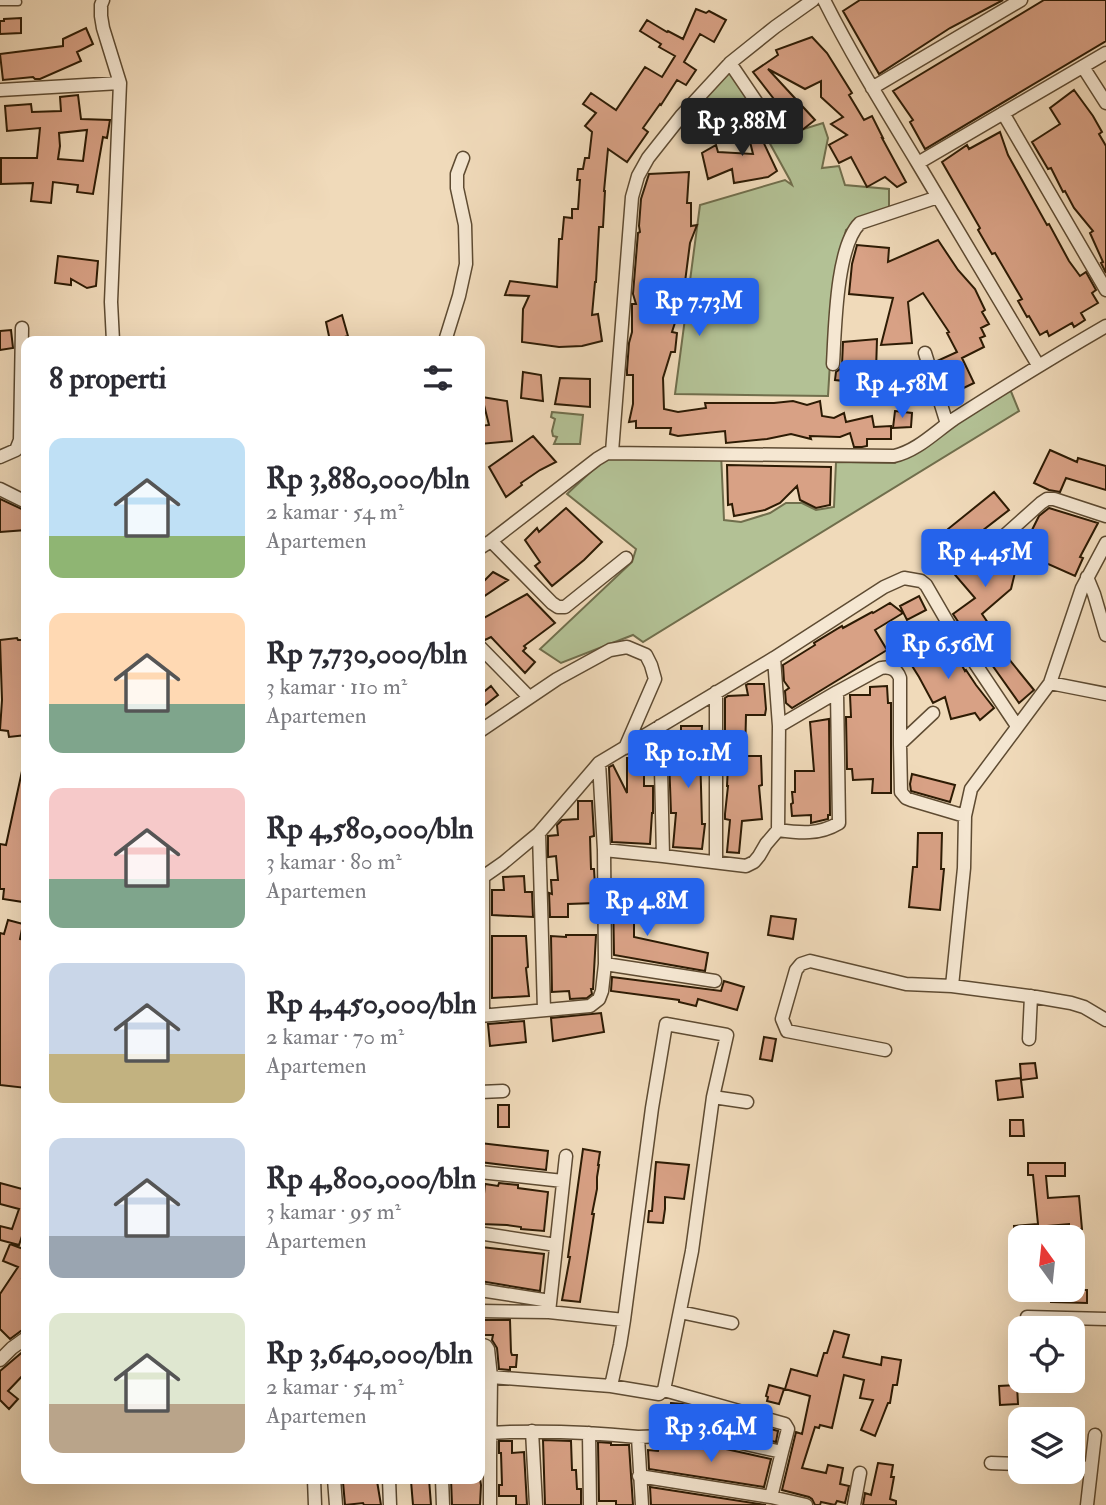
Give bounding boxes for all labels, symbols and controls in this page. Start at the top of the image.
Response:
pin: Rp 3.88M [670,99,814,158]
text: Rp 3.88M [697,106,787,135]
pin: Rp 7.73M [627,278,771,338]
text: Rp 7.73M [655,286,743,315]
icon: filters [419,359,457,397]
text: 8 properti [49,360,167,397]
pin: Rp 4.58M [830,360,974,420]
text: Rp 4.58M [855,368,949,397]
text: Rp 3,880,000/bln [266,460,470,497]
icon: home [105,466,189,550]
text: 2 kamar · 54 m² [266,497,404,526]
text: Apartemen [266,526,367,555]
pin: Rp 4.45M [913,530,1057,589]
text: Rp 4.45M [937,537,1033,566]
pin: Rp 6.56M [876,622,1020,681]
text: Rp 6.56M [902,629,994,658]
text: Rp 7,730,000/bln [266,635,468,672]
icon: home [105,641,189,725]
text: 3 kamar · 110 m² [266,672,407,701]
text: Apartemen [266,701,367,730]
pin: Rp 10.1M [616,730,760,790]
text: Rp 10.1M [644,738,732,767]
text: Rp 4,580,000/bln [266,810,474,847]
icon: home [105,816,189,900]
text: 3 kamar · 80 m² [266,847,402,876]
text: Apartemen [266,876,367,905]
pin: Rp 4.8M [582,878,712,938]
text: Rp 4.8M [605,886,689,915]
text: Rp 4,450,000/bln [266,985,477,1022]
icon: home [105,991,189,1075]
text: 2 kamar · 70 m² [266,1022,404,1051]
text: Apartemen [266,1051,367,1080]
text: Rp 4,800,000/bln [266,1160,476,1197]
icon: home [105,1166,189,1250]
text: 3 kamar · 95 m² [266,1197,401,1226]
north arrow [1008,1225,1085,1302]
map controls [1008,1225,1085,1484]
text: Apartemen [266,1226,367,1255]
button: locate [1008,1316,1085,1393]
text: Rp 3,640,000/bln [266,1335,473,1372]
icon: home [105,1341,189,1425]
text: 2 kamar · 54 m² [266,1372,404,1401]
text: Apartemen [266,1401,367,1430]
pin: Rp 3.64M [639,1404,783,1464]
button: layers [1008,1407,1085,1484]
text: Rp 3.64M [665,1412,757,1441]

